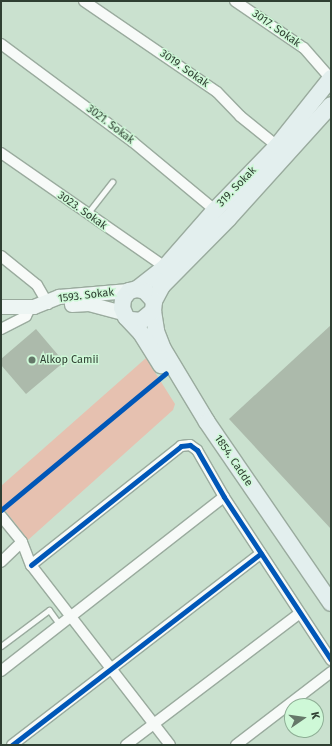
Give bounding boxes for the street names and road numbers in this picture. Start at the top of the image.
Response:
street label: 3017. Sokak [249,8,303,50]
street label: 3019. Sokak [157,47,211,91]
street label: 3021. Sokak [83,103,137,147]
street label: 319. Sokak [215,164,259,210]
street label: 3023. Sokak [55,189,109,233]
street label: 1593. Sokak [57,286,115,306]
street label: 1854. Cadde [211,433,255,489]

